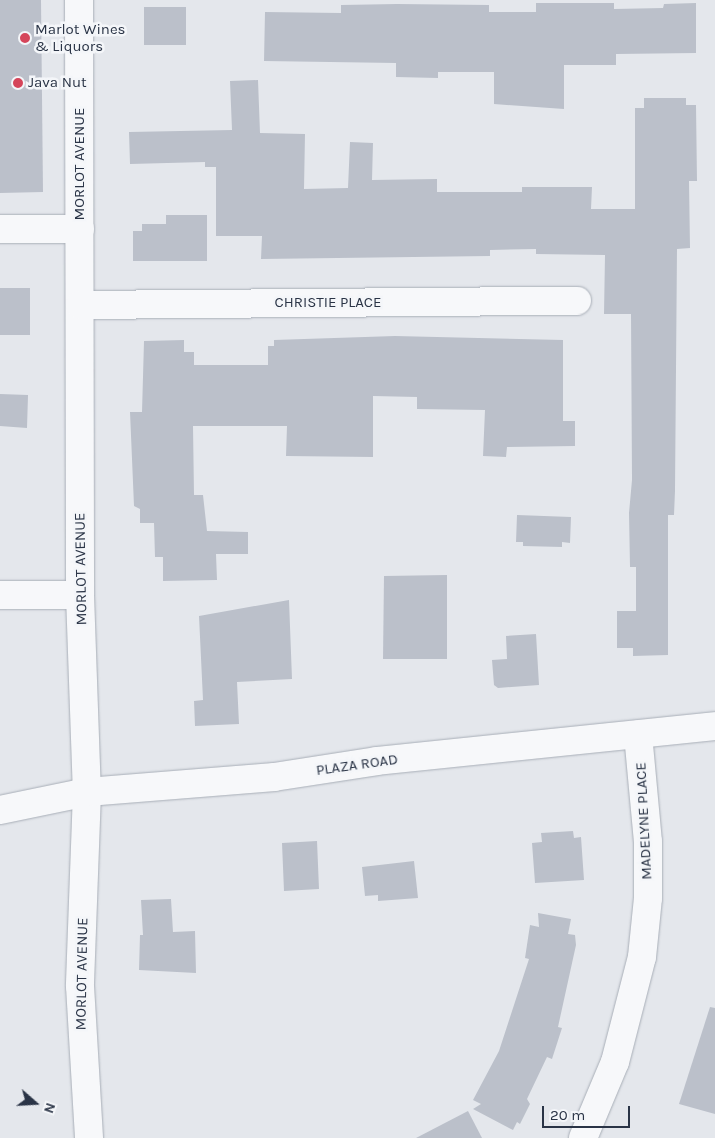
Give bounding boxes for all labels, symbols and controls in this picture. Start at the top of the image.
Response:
place label: Marlot Wines & Liquors [35,20,126,55]
marker: Marlot Wines & Liquors [19,32,31,44]
place label: Java Nut [28,74,87,92]
marker: Java Nut [12,77,24,89]
street label: MORLOT AVENUE [71,108,89,220]
street label: CHRISTIE PLACE [275,294,381,312]
street label: MORLOT AVENUE [71,512,91,626]
street label: PLAZA ROAD [315,750,399,780]
street label: MADELYNE PLACE [632,762,656,880]
street label: MORLOT AVENUE [72,917,92,1031]
north arrow [10,1078,60,1128]
scale bar [545,1096,632,1128]
text: N [40,1101,59,1116]
text: 20 m [550,1106,585,1124]

